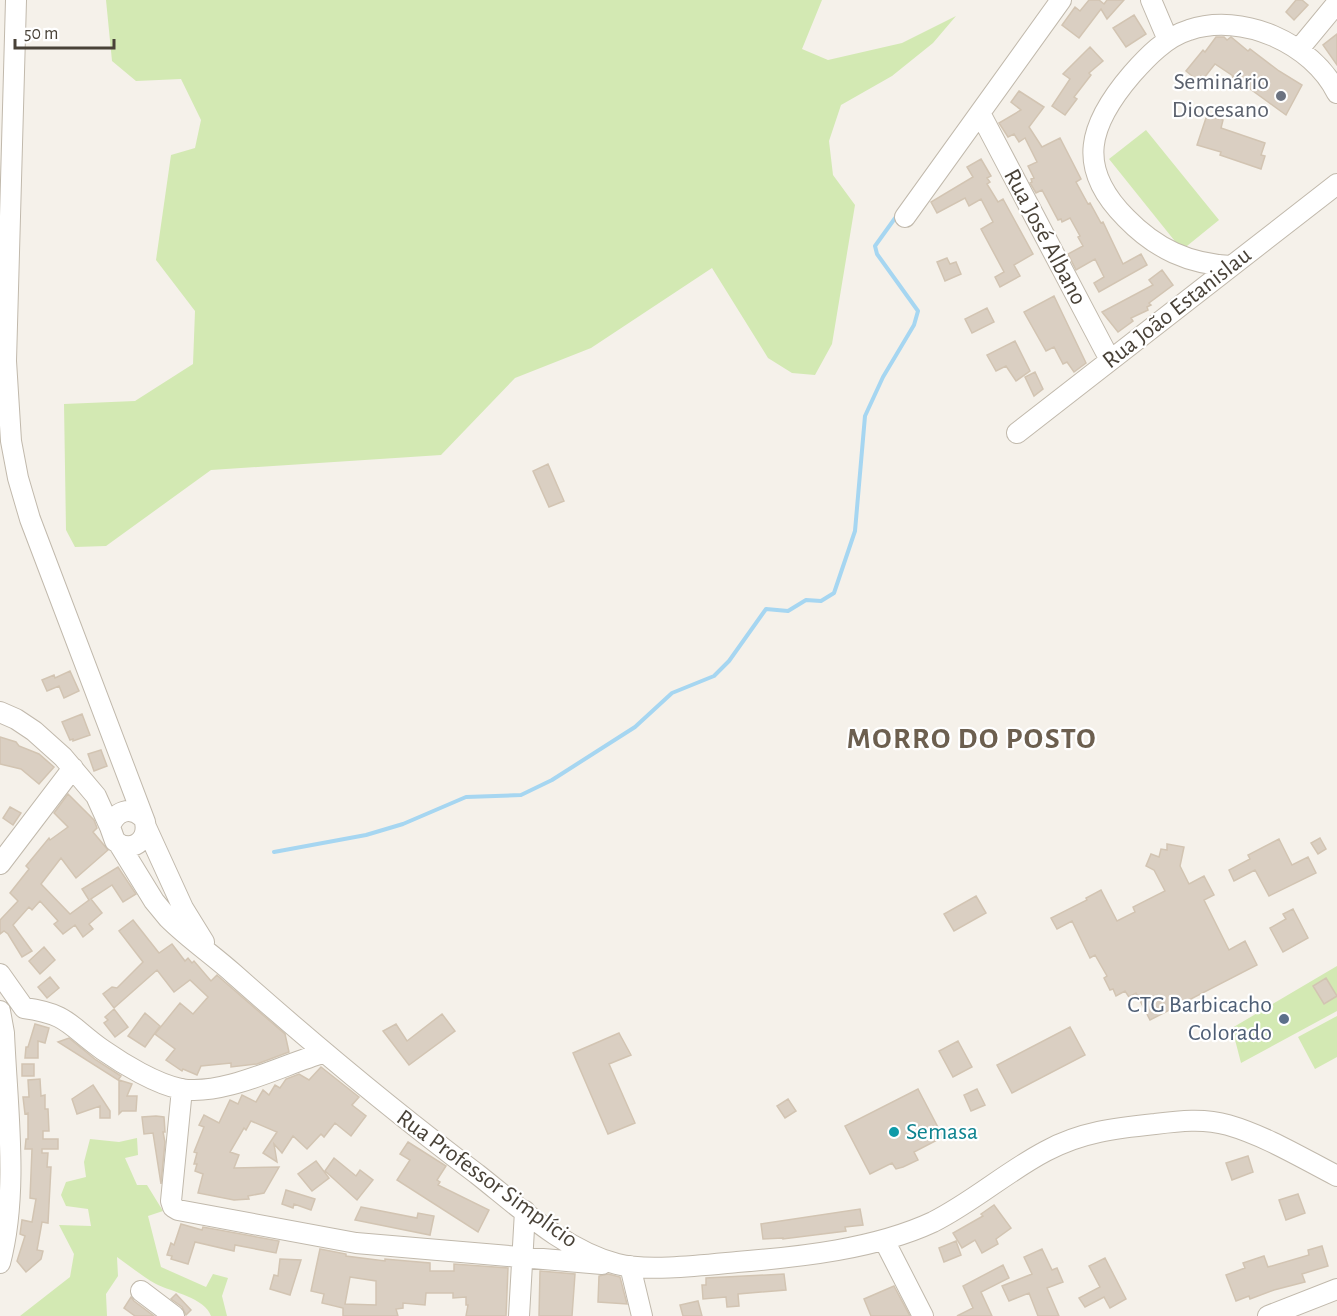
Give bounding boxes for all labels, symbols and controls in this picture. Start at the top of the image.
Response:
scale bar [15,12,114,50]
text: 50 m [24,25,58,43]
place label: Seminário Diocesano [1172,70,1269,122]
marker: Seminário Diocesano [1274,89,1288,103]
street label: Rua José Albano [999,165,1091,309]
street label: Rua João Estanislau [1098,243,1256,373]
district label: MORRO DO POSTO [847,724,1097,754]
place label: CTG Barbicacho Colorado [1127,993,1272,1045]
marker: CTG Barbicacho Colorado [1277,1012,1291,1026]
street label: Rua Professor Simplício [392,1105,582,1253]
place label: Semasa [906,1120,978,1144]
marker: Semasa [887,1125,901,1139]

